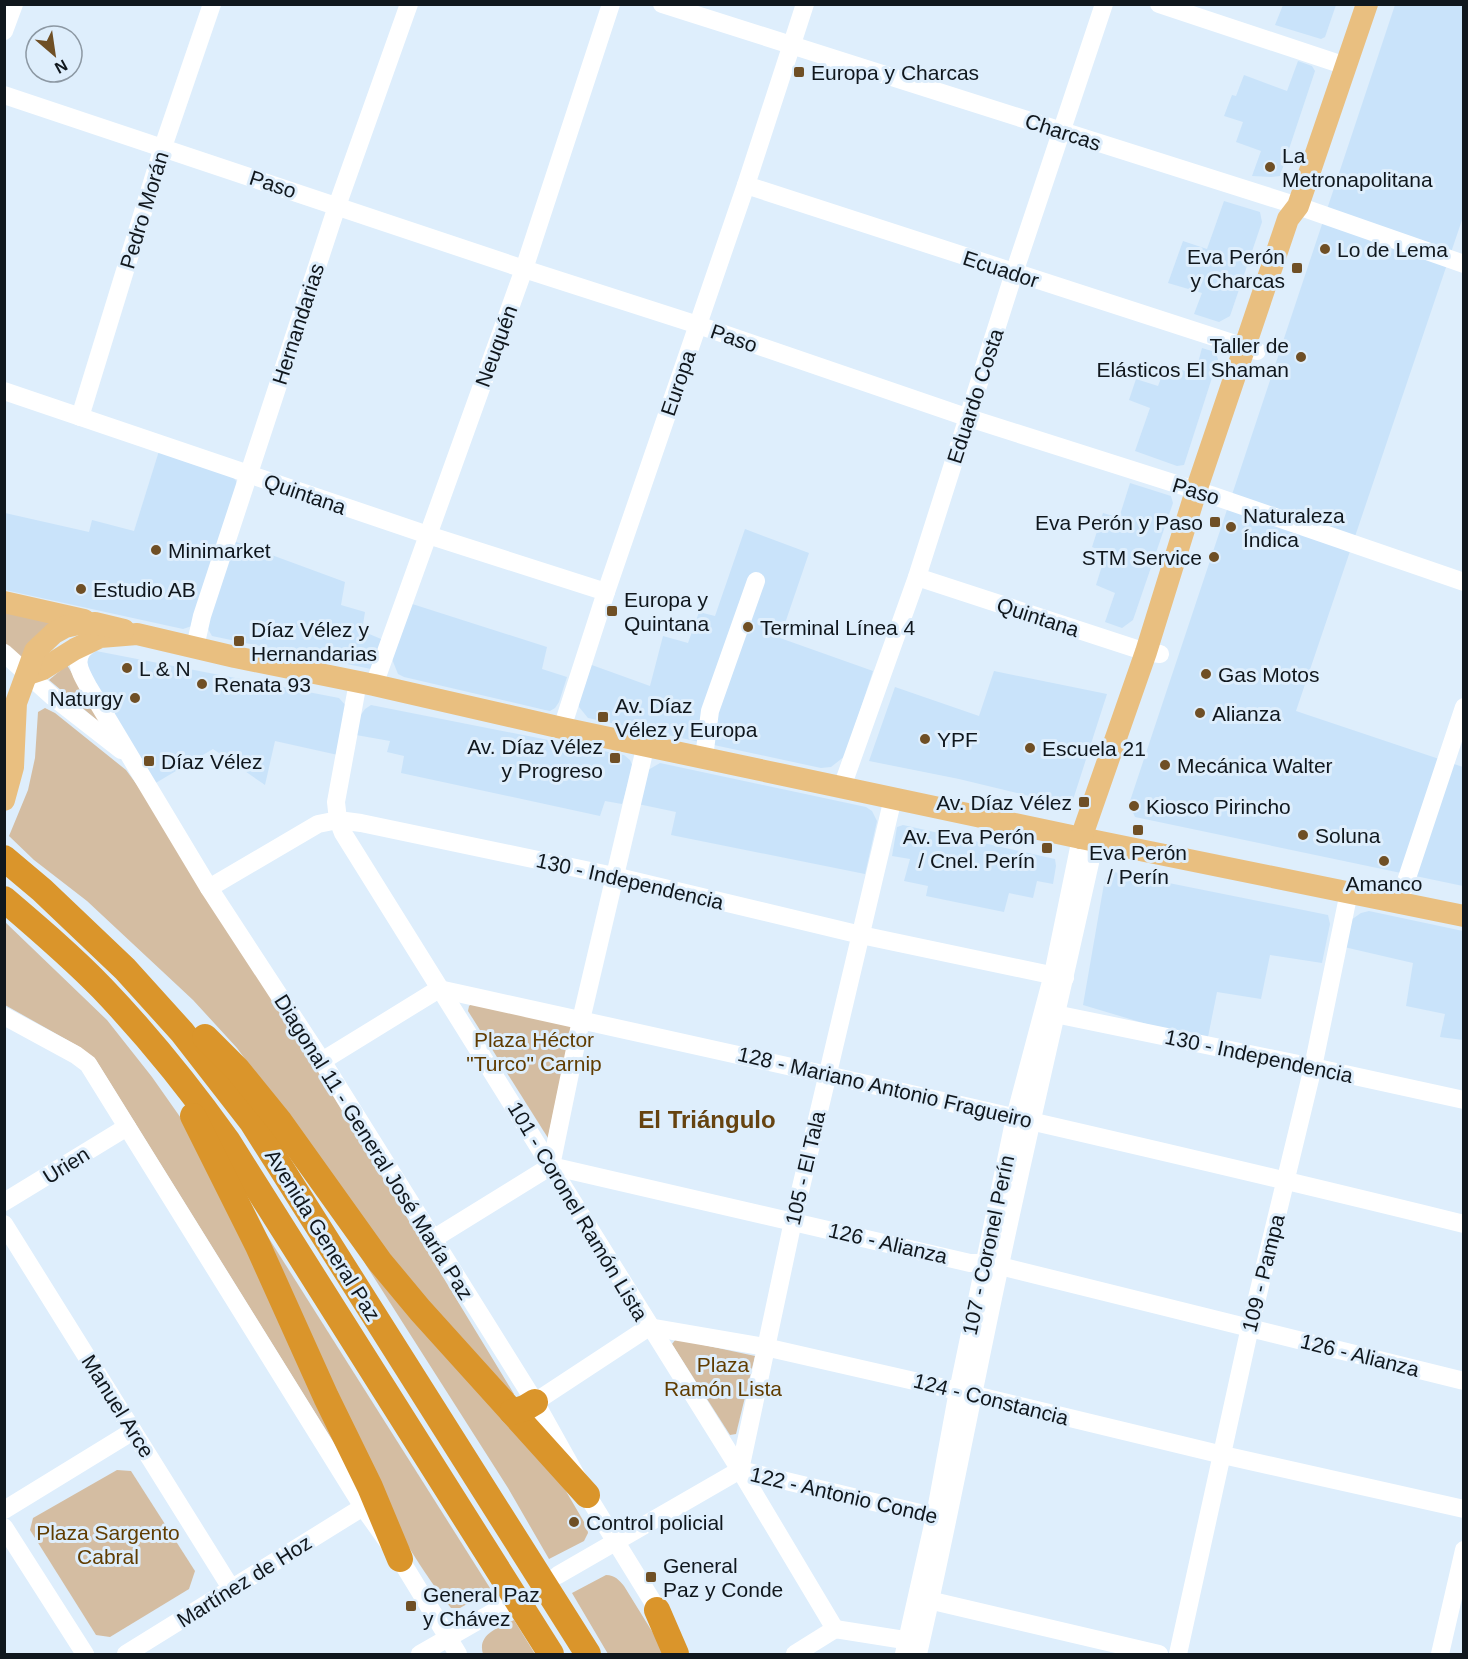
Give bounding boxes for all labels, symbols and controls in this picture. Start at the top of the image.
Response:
north arrow [24,24,84,84]
text: N [52,56,70,77]
place label: Europa y Charcas [811,61,979,84]
marker: Europa y Charcas [792,65,806,79]
street label: Charcas [1022,109,1104,155]
place label: La Metronapolitana [1282,144,1433,191]
street label: Pedro Morán [115,149,173,271]
marker: La Metronapolitana [1263,160,1277,174]
street label: Paso [247,166,299,202]
place label: Lo de Lema [1337,238,1448,261]
marker: Lo de Lema [1318,242,1332,256]
place label: Eva Perón y Charcas [1187,245,1285,292]
street label: Ecuador [960,246,1042,292]
street label: Hernandarias [268,260,328,388]
marker: Eva Perón y Charcas [1290,261,1304,275]
street label: Neuquén [471,302,521,390]
street label: Paso [708,319,760,357]
street label: Eduardo Costa [942,326,1008,466]
place label: Taller de Elásticos El Shaman [1096,334,1289,381]
street label: Europa [656,347,700,419]
marker: Taller de Elásticos El Shaman [1294,350,1308,364]
street label: Quintana [261,469,349,519]
street label: Paso [1170,473,1222,509]
place label: Naturaleza Índica [1243,504,1345,551]
place label: Eva Perón y Paso [1035,511,1203,534]
marker: Eva Perón y Paso [1208,515,1222,529]
marker: Naturaleza Índica [1224,520,1238,534]
place label: Minimarket [168,539,271,562]
marker: Minimarket [149,543,163,557]
place label: STM Service [1082,546,1202,569]
marker: STM Service [1207,550,1221,564]
place label: Estudio AB [93,578,196,601]
marker: Estudio AB [74,582,88,596]
place label: Europa y Quintana [624,588,710,635]
street label: Quintana [994,593,1082,641]
marker: Europa y Quintana [605,604,619,618]
place label: Terminal Línea 4 [760,616,916,639]
place label: Díaz Vélez y Hernandarias [251,618,377,665]
marker: Terminal Línea 4 [741,620,755,634]
marker: Díaz Vélez y Hernandarias [232,634,246,648]
place label: L & N [139,657,191,680]
marker: L & N [120,661,134,675]
place label: Gas Motos [1218,663,1320,686]
marker: Gas Motos [1199,667,1213,681]
place label: Renata 93 [214,673,311,696]
marker: Renata 93 [195,677,209,691]
place label: Naturgy [49,687,123,710]
marker: Naturgy [128,691,142,705]
place label: Av. Díaz Vélez y Europa [615,694,758,741]
place label: Alianza [1212,702,1281,725]
marker: Alianza [1193,706,1207,720]
marker: Av. Díaz Vélez y Europa [596,710,610,724]
place label: YPF [937,728,978,751]
marker: YPF [918,732,932,746]
place label: Av. Díaz Vélez y Progreso [467,735,603,782]
place label: Escuela 21 [1042,737,1146,760]
marker: Escuela 21 [1023,741,1037,755]
place label: Díaz Vélez [161,750,263,773]
marker: Av. Díaz Vélez y Progreso [608,751,622,765]
marker: Díaz Vélez [142,754,156,768]
place label: Mecánica Walter [1177,754,1333,777]
marker: Mecánica Walter [1158,758,1172,772]
place label: Av. Díaz Vélez [936,791,1072,814]
marker: Av. Díaz Vélez [1077,795,1091,809]
place label: Kiosco Pirincho [1146,795,1291,818]
marker: Kiosco Pirincho [1127,799,1141,813]
marker: Eva Perón / Perín [1131,823,1145,837]
place label: Soluna [1315,824,1381,847]
place label: Av. Eva Perón / Cnel. Perín [903,825,1035,872]
marker: Soluna [1296,828,1310,842]
marker: Av. Eva Perón / Cnel. Perín [1040,841,1054,855]
place label: Eva Perón / Perín [1089,841,1187,888]
street label: 130 - Independencia [534,848,726,914]
marker: Amanco [1377,854,1391,868]
place label: Amanco [1345,872,1423,895]
street label: Diagonal 11 - General José María Paz [270,990,478,1304]
street label: 130 - Independencia [1163,1025,1355,1087]
park label: Plaza Héctor "Turco" Carnip [466,1028,602,1075]
street label: 128 - Mariano Antonio Fragueiro [736,1042,1034,1132]
street label: 101 - Coronel Ramón Lista [504,1098,653,1325]
district label: El Triángulo [638,1106,776,1133]
street label: 105 - El Tala [781,1108,829,1227]
street label: Urien [39,1142,93,1188]
street label: Avenida General Paz [261,1145,385,1325]
street label: 107 - Coronel Perín [958,1153,1018,1337]
street label: 109 - Pampa [1237,1212,1289,1334]
street label: 126 - Alianza [826,1218,950,1268]
street label: 126 - Alianza [1298,1329,1422,1381]
street label: Manuel Arce [77,1350,159,1462]
park label: Plaza Ramón Lista [664,1353,782,1400]
street label: 124 - Constancia [911,1369,1071,1429]
street label: 122 - Antonio Conde [748,1462,940,1528]
place label: Control policial [586,1511,724,1534]
marker: Control policial [567,1515,581,1529]
park label: Plaza Sargento Cabral [36,1521,180,1568]
street label: Martínez de Hoz [173,1530,315,1632]
place label: General Paz y Conde [663,1554,783,1601]
marker: General Paz y Conde [644,1570,658,1584]
place label: General Paz y Chávez [423,1583,540,1630]
marker: General Paz y Chávez [404,1599,418,1613]

